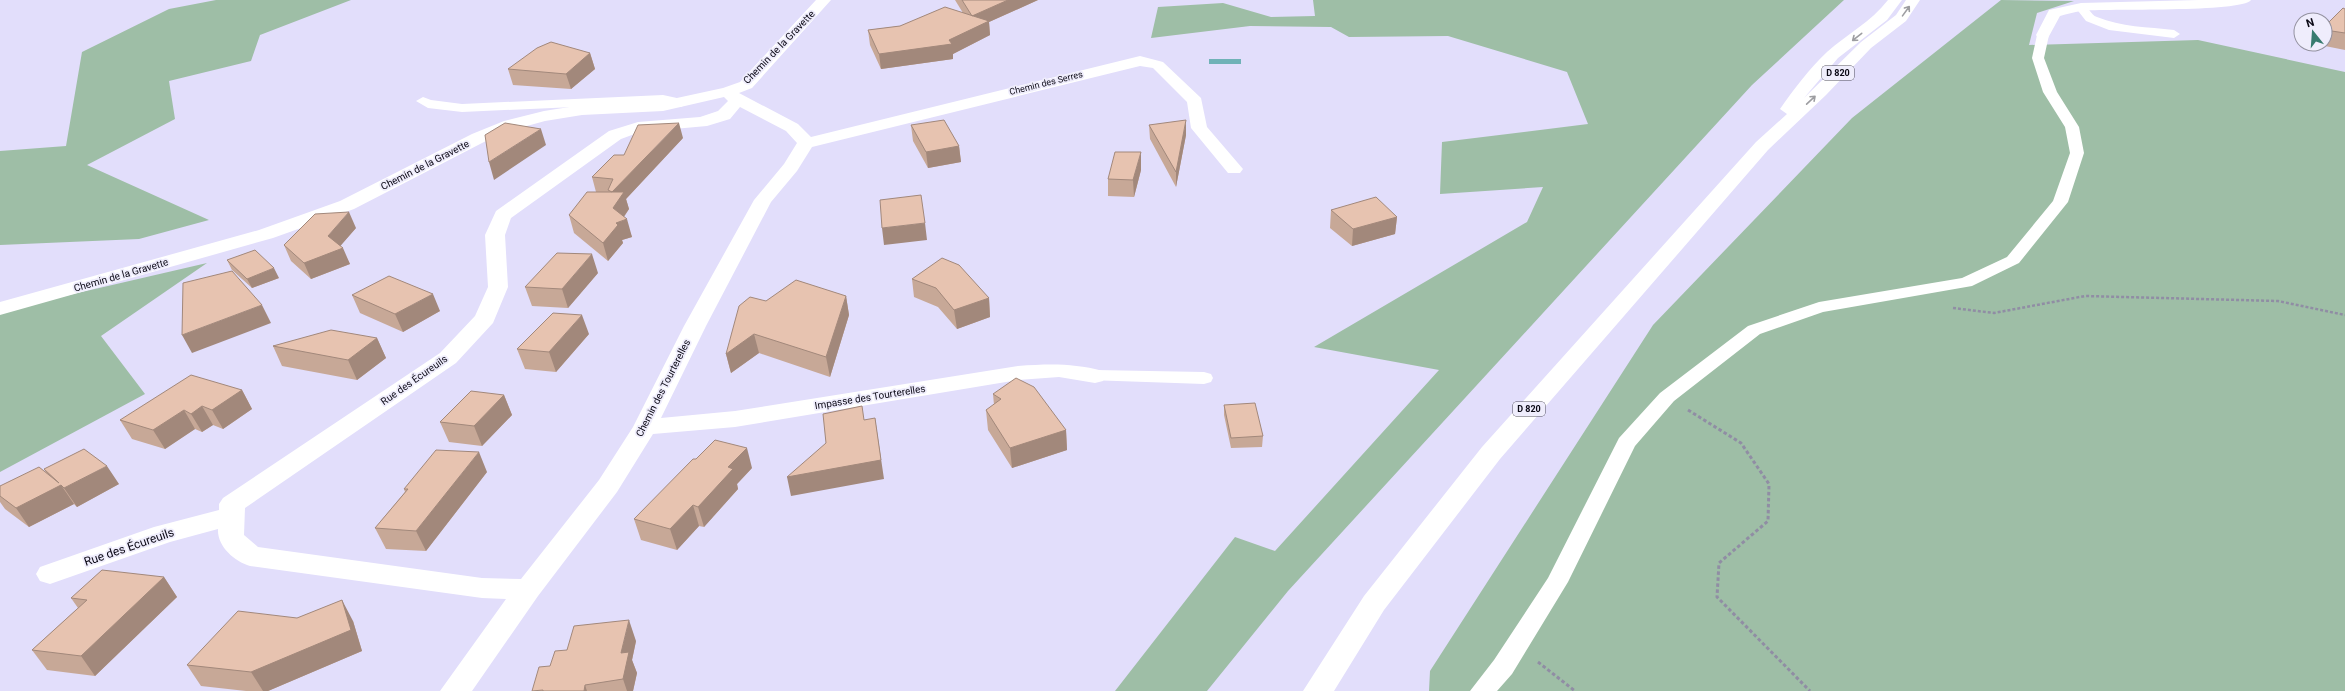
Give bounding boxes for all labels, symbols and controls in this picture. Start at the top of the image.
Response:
one-way arrow [1902,6,1910,17]
street label: Chemin de la Gravette [741,8,817,86]
north arrow [2293,12,2333,52]
text: N [2305,15,2316,30]
one-way arrow [1851,32,1862,41]
road number: D 820 [1822,66,1854,80]
street label: Chemin des Serres [1008,69,1084,97]
one-way arrow [1806,96,1816,105]
street label: Chemin de la Gravette [379,138,471,192]
street label: Chemin de la Gravette [73,256,169,294]
street label: Chemin des Tourterelles [634,338,692,438]
street label: Rue des Écureuils [378,352,449,407]
street label: Impasse des Tourterelles [814,383,926,411]
road number: D 820 [1513,402,1545,416]
street label: Rue des Écureuils [82,524,176,569]

